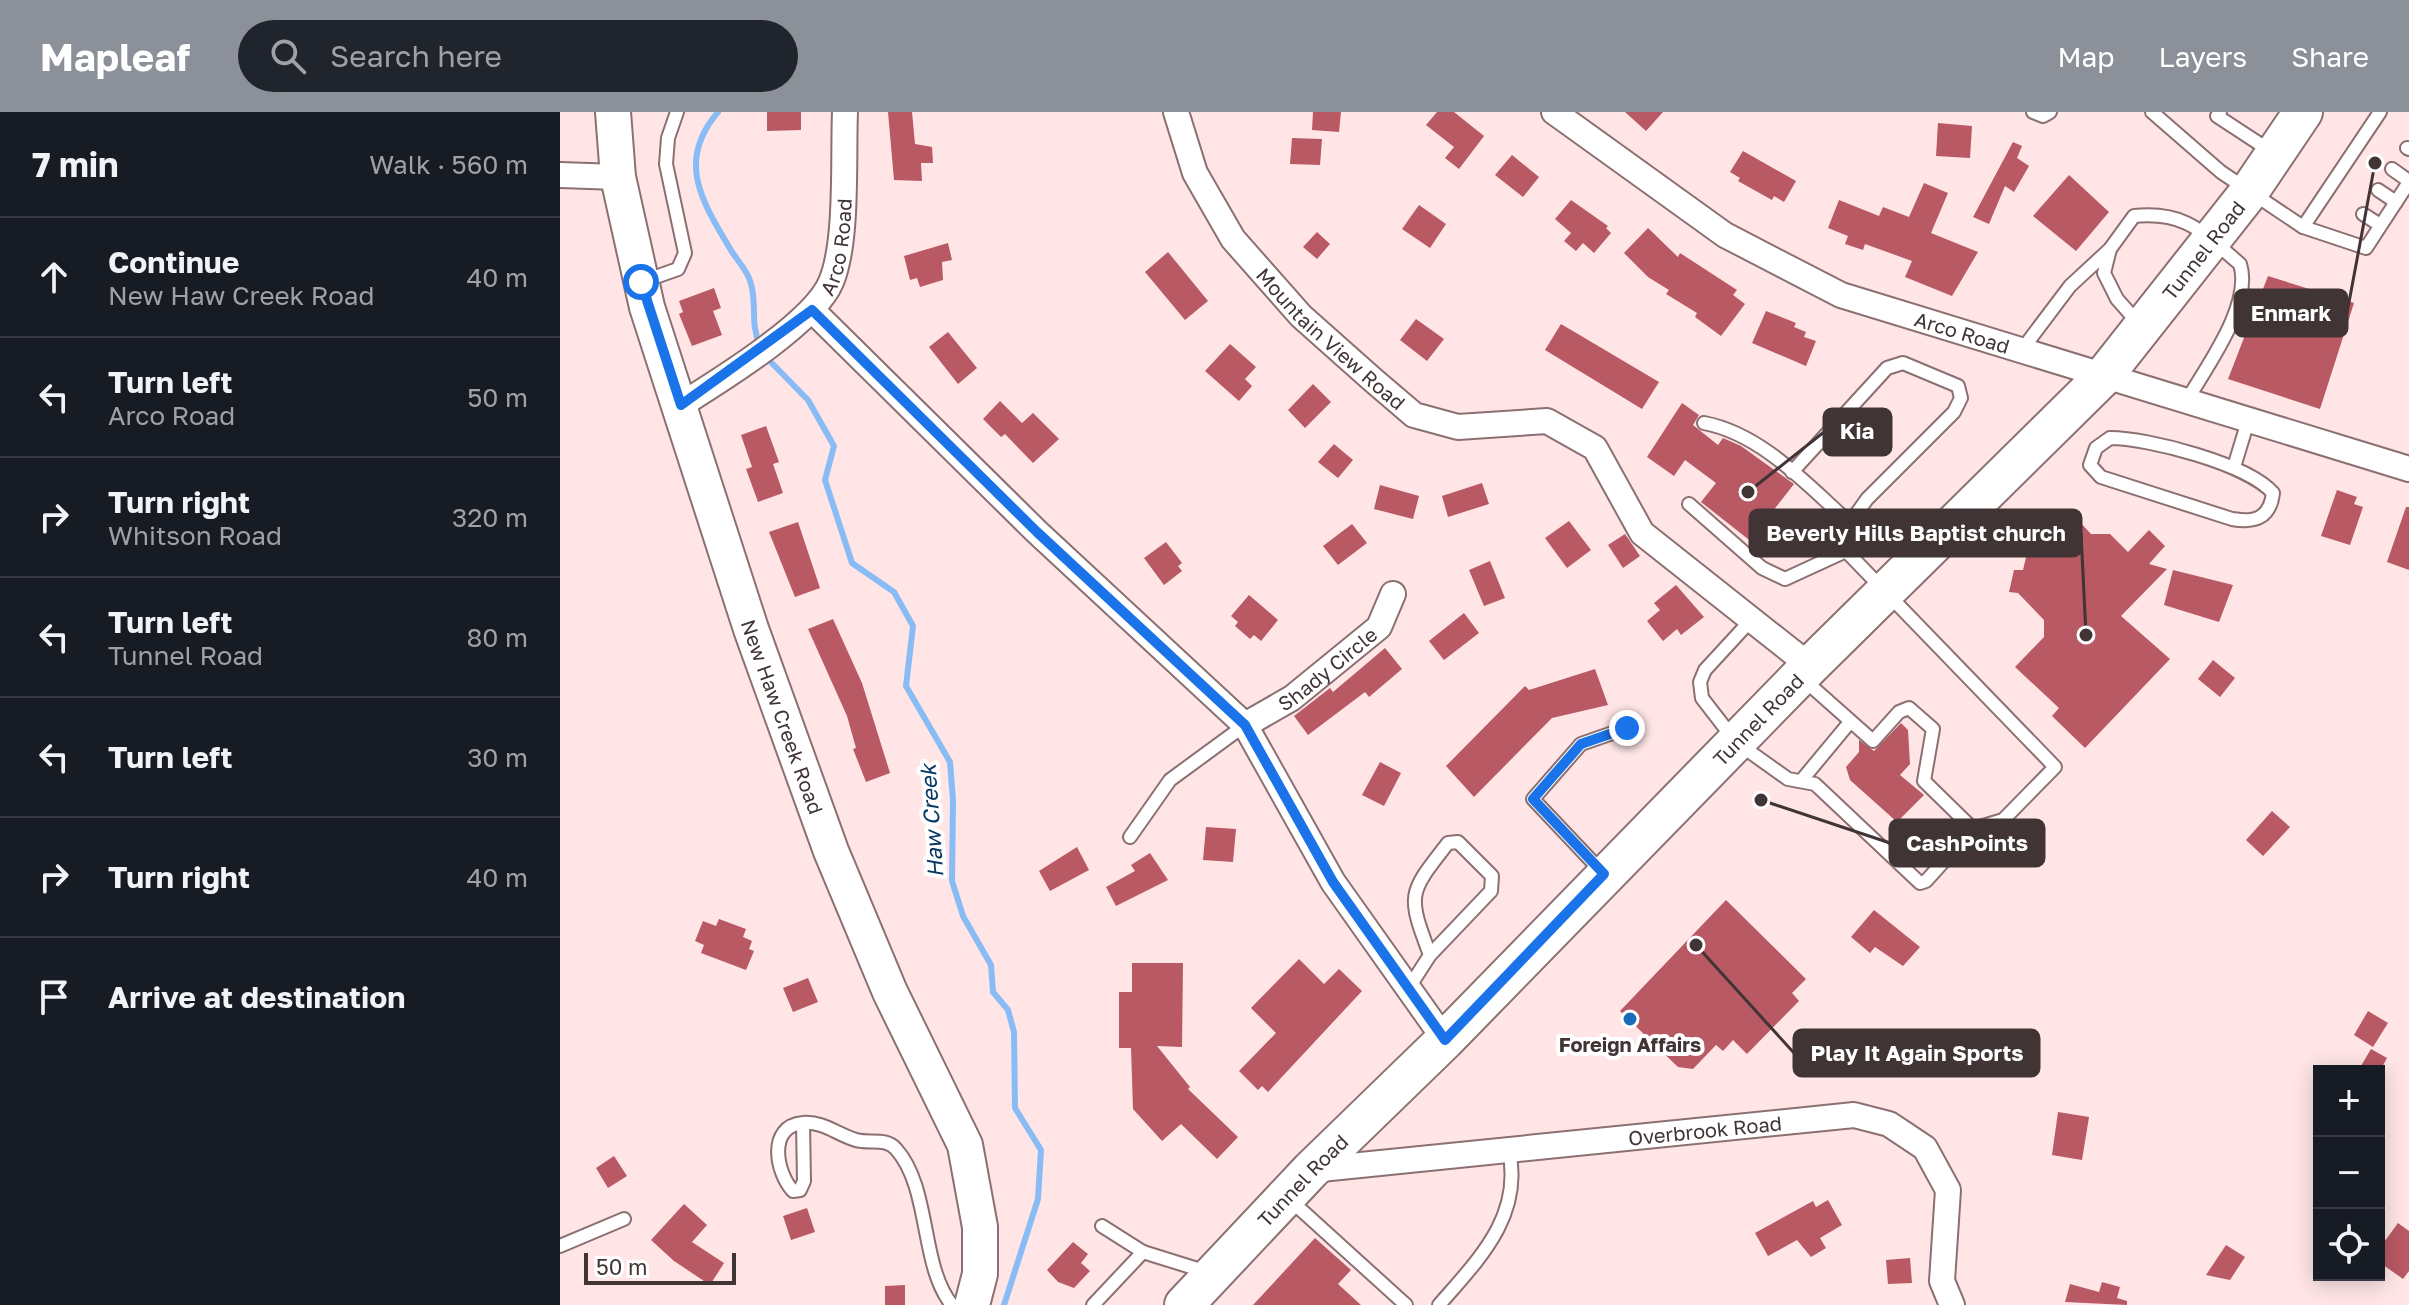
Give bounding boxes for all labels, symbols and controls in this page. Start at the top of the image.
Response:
search box [238,20,798,92]
text: Mapleaf [40,34,190,79]
icon: search [266,34,310,78]
text: Search here [330,38,502,74]
text: Map [2057,40,2115,73]
text: Layers [2159,40,2247,73]
text: Share [2291,40,2369,73]
text: 7 min [32,144,119,184]
text: Walk · 560 m [369,149,528,180]
street label: Tunnel Road [2157,196,2250,304]
street label: Arco Road [815,198,856,299]
text: Continue [108,244,239,280]
icon: ahead [32,255,76,299]
text: 40 m [467,262,528,293]
street label: Mountain View Road [1252,263,1410,414]
route start [623,264,659,300]
text: New Haw Creek Road [108,280,375,311]
callout: Enmark [2235,290,2347,336]
text: Enmark [2251,299,2331,326]
street label: Arco Road [1912,306,2013,358]
text: Turn left [108,364,233,400]
icon: left [32,375,76,419]
text: 50 m [467,382,528,413]
text: Arco Road [108,400,235,431]
callout: Kia [1824,409,1891,455]
text: Kia [1840,417,1874,444]
text: Turn right [108,484,250,520]
icon: right [32,495,76,539]
text: 320 m [452,502,528,533]
callout: Beverly Hills Baptist church [1750,510,2081,556]
text: Beverly Hills Baptist church [1766,519,2066,546]
text: Whitson Road [108,520,282,551]
text: Turn left [108,604,233,640]
icon: left [32,615,76,659]
street label: New Haw Creek Road [737,616,829,817]
text: 80 m [467,622,528,653]
street label: Shady Circle [1274,622,1382,716]
text: Tunnel Road [108,640,263,671]
street label: Tunnel Road [1708,668,1808,771]
route end [1609,710,1645,746]
icon: left [32,735,76,779]
text: Turn left [108,739,233,775]
text: 30 m [467,742,528,773]
water label: Haw Creek [913,761,948,879]
callout: CashPoints [1890,820,2044,866]
text: CashPoints [1906,829,2028,856]
icon: right [32,855,76,899]
text: Turn right [108,859,250,895]
text: 40 m [467,862,528,893]
icon: arrive [32,975,76,1019]
text: Arrive at destination [108,979,405,1015]
marker: Foreign Affairs [1621,1010,1639,1028]
callout: Play It Again Sports [1794,1030,2039,1076]
place label: Foreign Affairs [1559,1032,1701,1056]
text: Play It Again Sports [1810,1039,2024,1066]
map controls [2313,1065,2385,1281]
button: + [2313,1065,2385,1137]
street label: Overbrook Road [1627,1110,1783,1150]
street label: Tunnel Road [1252,1129,1353,1231]
button: − [2313,1137,2385,1209]
button: locate [2313,1209,2385,1281]
scale bar [584,1249,736,1285]
text: 50 m [596,1253,647,1280]

